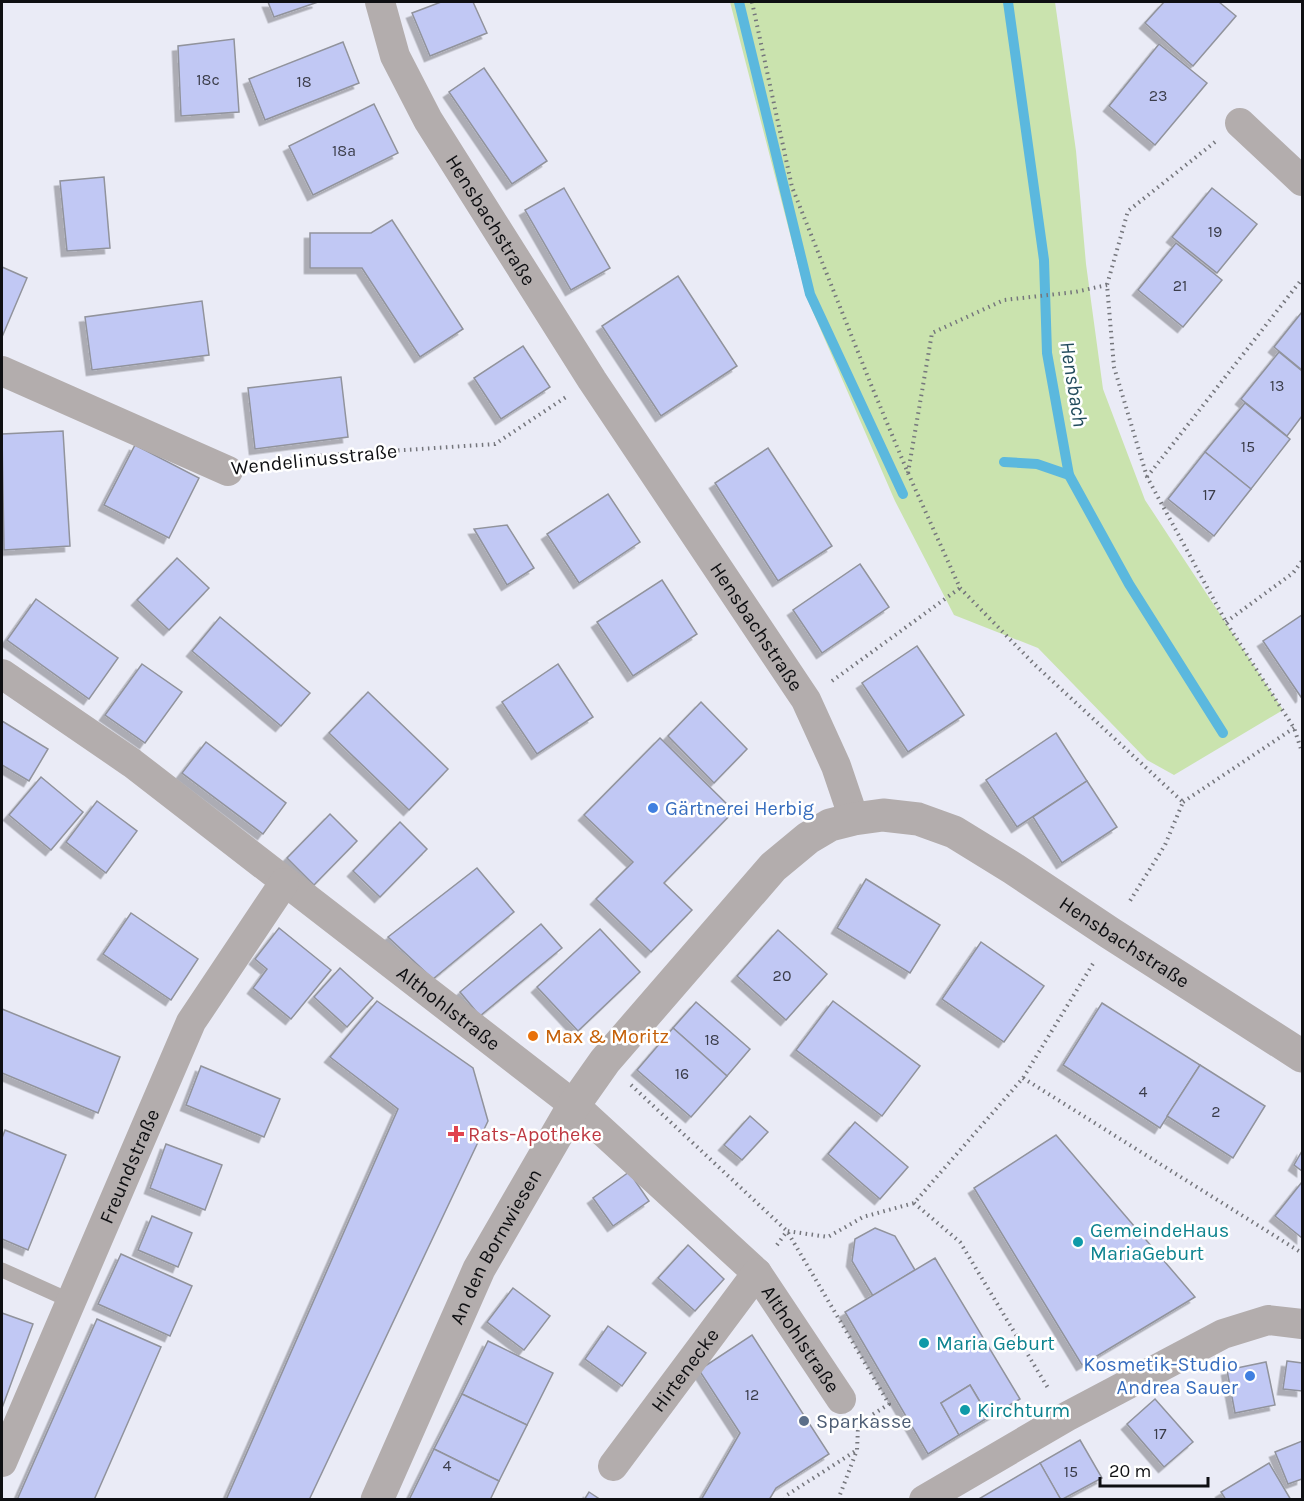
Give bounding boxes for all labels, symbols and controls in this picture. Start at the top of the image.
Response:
house number: 18c [196,70,220,89]
house number: 18 [296,72,312,91]
house number: 23 [1149,86,1167,105]
house number: 18a [332,141,356,160]
street label: Hensbachstraße [441,150,540,290]
house number: 19 [1208,222,1222,241]
house number: 21 [1173,276,1187,295]
water label: Hensbach [1055,339,1093,429]
house number: 13 [1270,376,1284,395]
house number: 15 [1241,437,1255,456]
street label: Wendelinusstraße [230,439,398,480]
house number: 17 [1203,485,1216,504]
street label: Hensbachstraße [705,558,808,696]
place label: Gärtnerei Herbig [665,797,814,820]
marker: Gärtnerei Herbig [646,801,660,815]
street label: Hensbachstraße [1055,892,1194,993]
street label: Althohlstraße [392,961,505,1056]
house number: 20 [773,966,791,985]
place label: Max & Moritz [545,1025,669,1048]
marker: Max & Moritz [526,1029,540,1043]
house number: 18 [704,1030,720,1049]
house number: 16 [675,1064,689,1083]
house number: 4 [1139,1082,1148,1101]
house number: 2 [1211,1102,1221,1121]
street label: Freundstraße [95,1105,164,1227]
place label: Rats-Apotheke [468,1123,602,1146]
marker: Rats-Apotheke [449,1127,463,1141]
street label: An den Bornwiesen [445,1165,547,1328]
place label: GemeindeHaus MariaGeburt [1090,1219,1229,1265]
marker: GemeindeHaus MariaGeburt [1071,1235,1085,1249]
street label: Althohlstraße [756,1281,845,1397]
street label: Hirtenecke [646,1324,724,1417]
place label: Maria Geburt [936,1332,1055,1355]
marker: Maria Geburt [917,1336,931,1350]
place label: Kosmetik-Studio Andrea Sauer [1083,1353,1239,1399]
marker: Kosmetik-Studio Andrea Sauer [1243,1369,1257,1383]
house number: 12 [745,1385,759,1404]
place label: Kirchturm [977,1399,1070,1422]
marker: Kirchturm [958,1403,972,1417]
place label: Sparkasse [816,1410,912,1433]
marker: Sparkasse [797,1414,811,1428]
house number: 17 [1154,1424,1167,1443]
scale bar [1100,1450,1208,1488]
house number: 4 [443,1456,452,1475]
text: 20 m [1109,1460,1151,1482]
house number: 15 [1064,1462,1078,1481]

